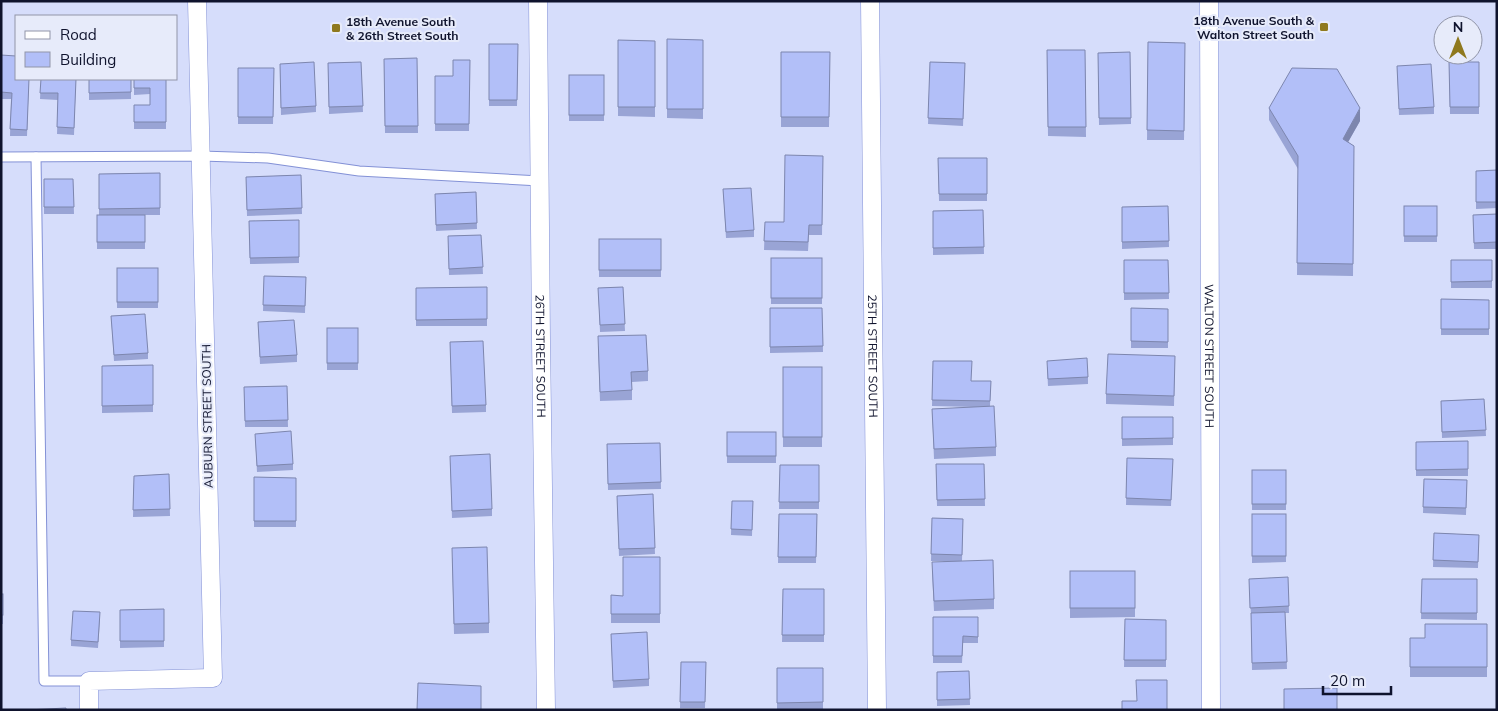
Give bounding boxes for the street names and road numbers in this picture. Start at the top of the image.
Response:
street label: WALTON STREET SOUTH [1202,284,1218,428]
street label: 26TH STREET SOUTH [533,294,550,418]
street label: 25TH STREET SOUTH [865,294,882,418]
street label: AUBURN STREET SOUTH [198,344,216,488]

